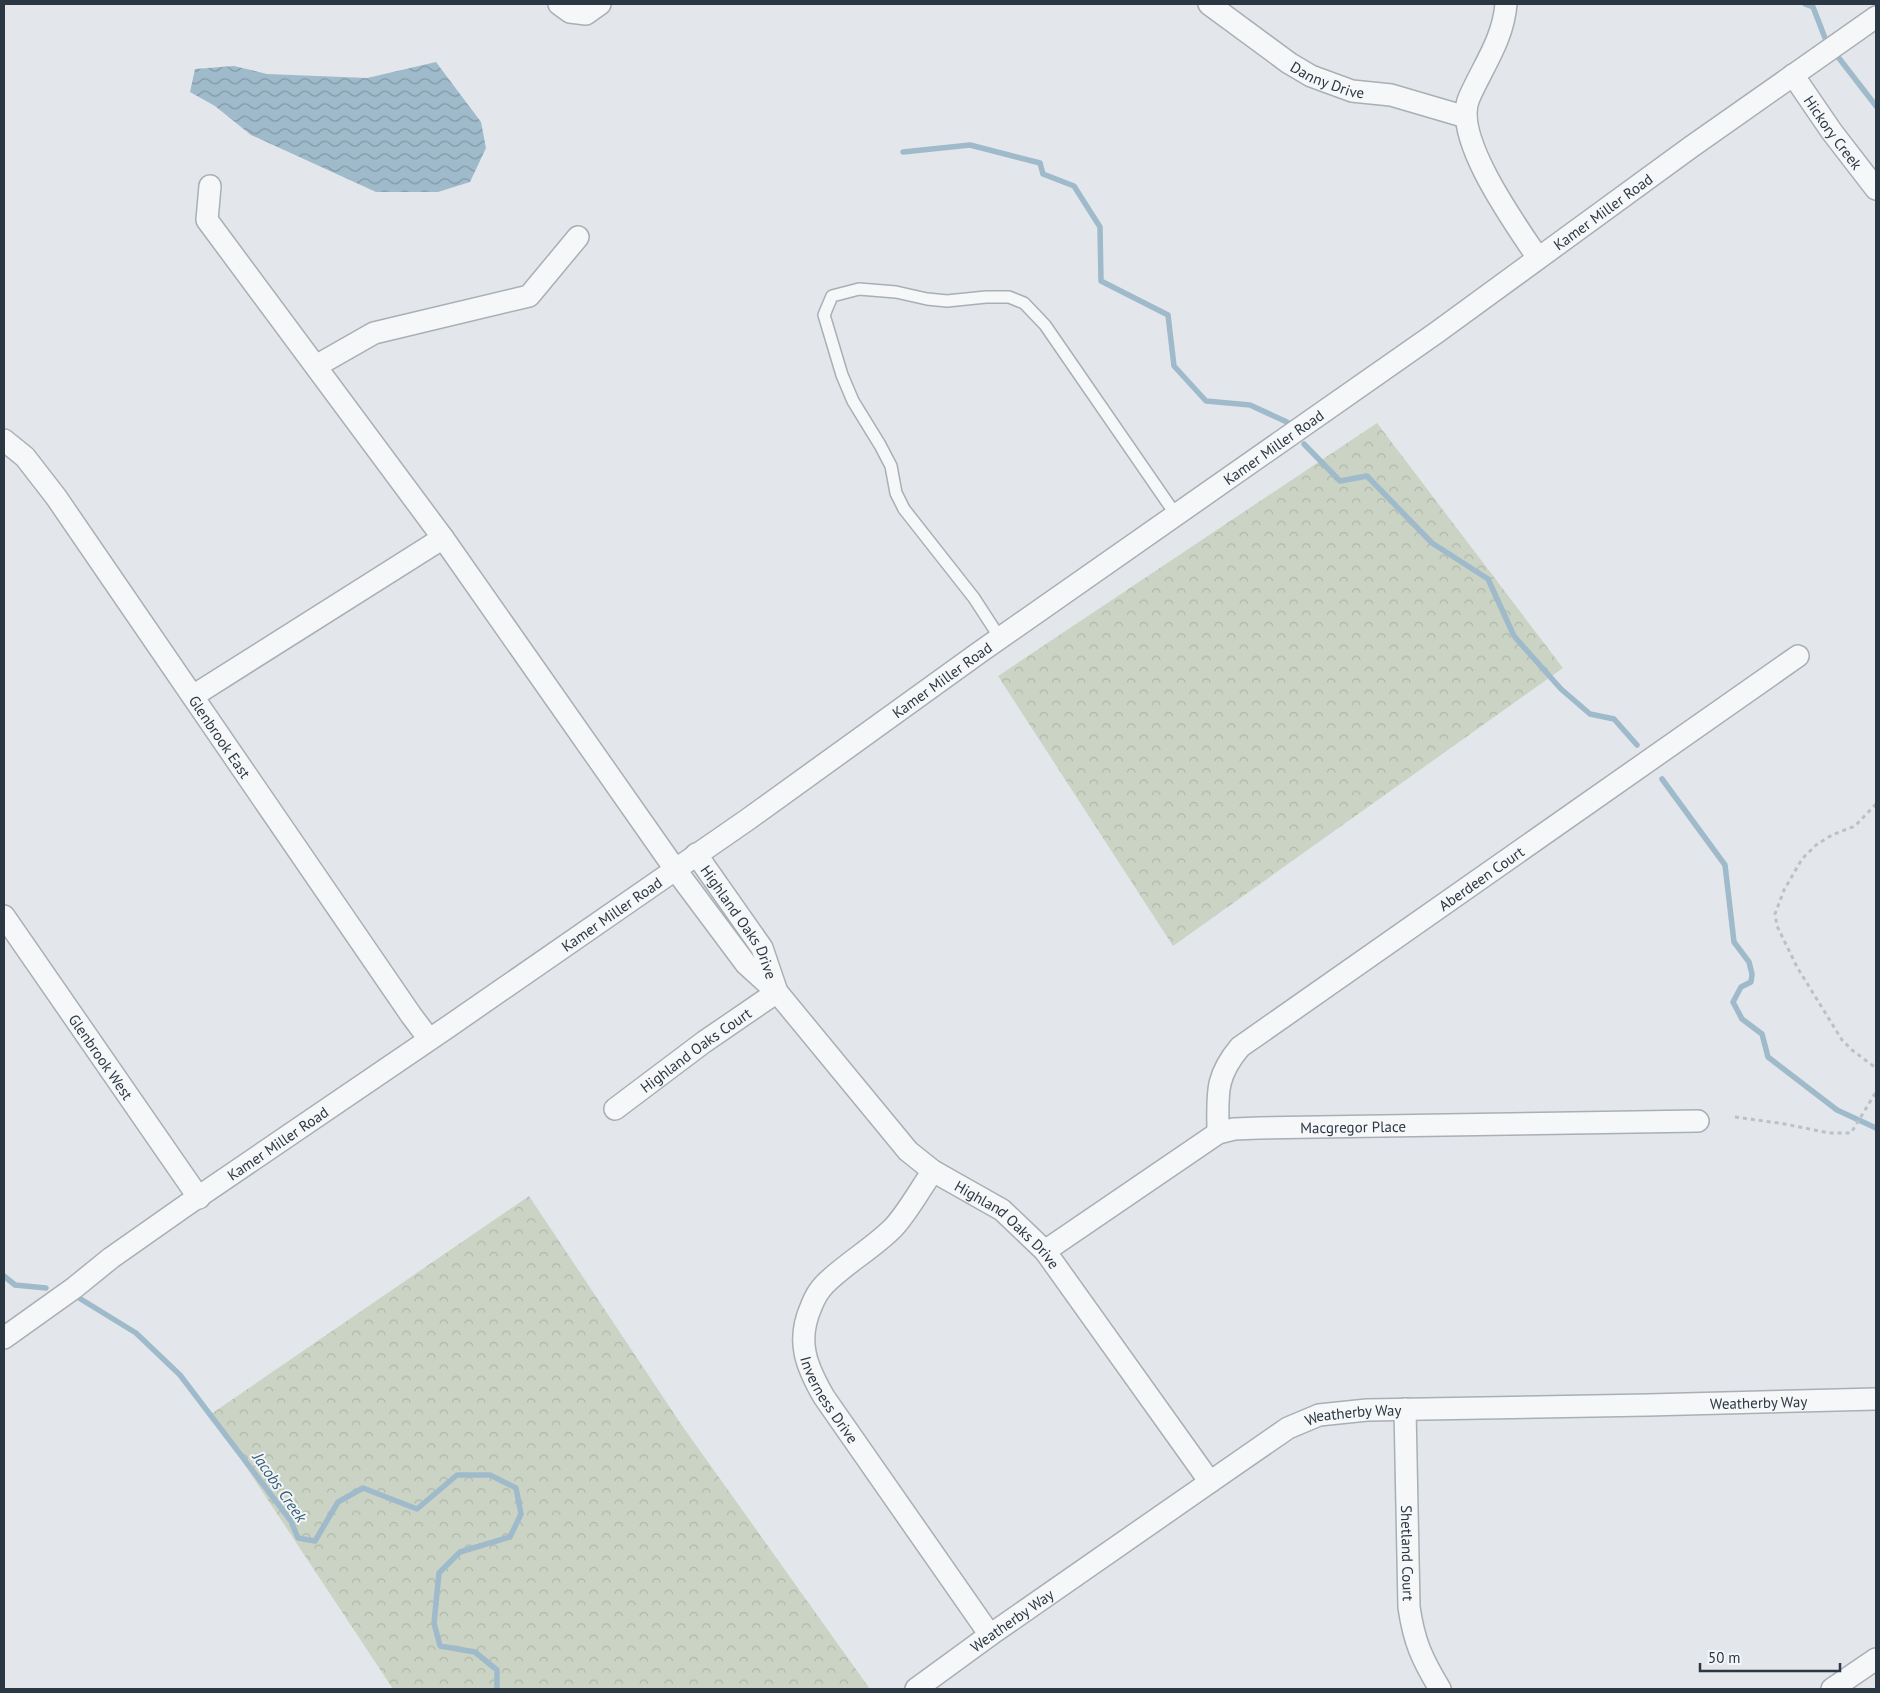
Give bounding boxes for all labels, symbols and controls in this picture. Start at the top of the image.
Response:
street label: Danny Drive [1287,57,1365,102]
street label: Hickory Creek [1800,91,1867,174]
street label: Kamer Miller Road [1549,169,1656,254]
street label: Kamer Miller Road [1219,405,1327,489]
street label: Kamer Miller Road [888,637,995,722]
street label: Glenbrook East [185,691,255,782]
street label: Aberdeen Court [1435,842,1527,915]
street label: Highland Oaks Drive [697,861,781,981]
street label: Kamer Miller Road [557,872,665,955]
street label: Highland Oaks Court [636,1003,755,1096]
street label: Glenbrook West [65,1010,138,1103]
street label: Kamer Miller Road [223,1102,332,1184]
street label: Macgregor Place [1300,1116,1406,1137]
street label: Highland Oaks Drive [951,1176,1064,1272]
street label: Inverness Drive [797,1354,863,1447]
street label: Weatherby Way [1710,1391,1807,1413]
street label: Weatherby Way [1302,1400,1401,1429]
water label: Jacobs Creek [248,1447,312,1527]
street label: Shetland Court [1397,1505,1418,1601]
street label: Weatherby Way [966,1584,1057,1656]
scale bar [1700,1640,1840,1672]
text: 50 m [1708,1648,1741,1667]

